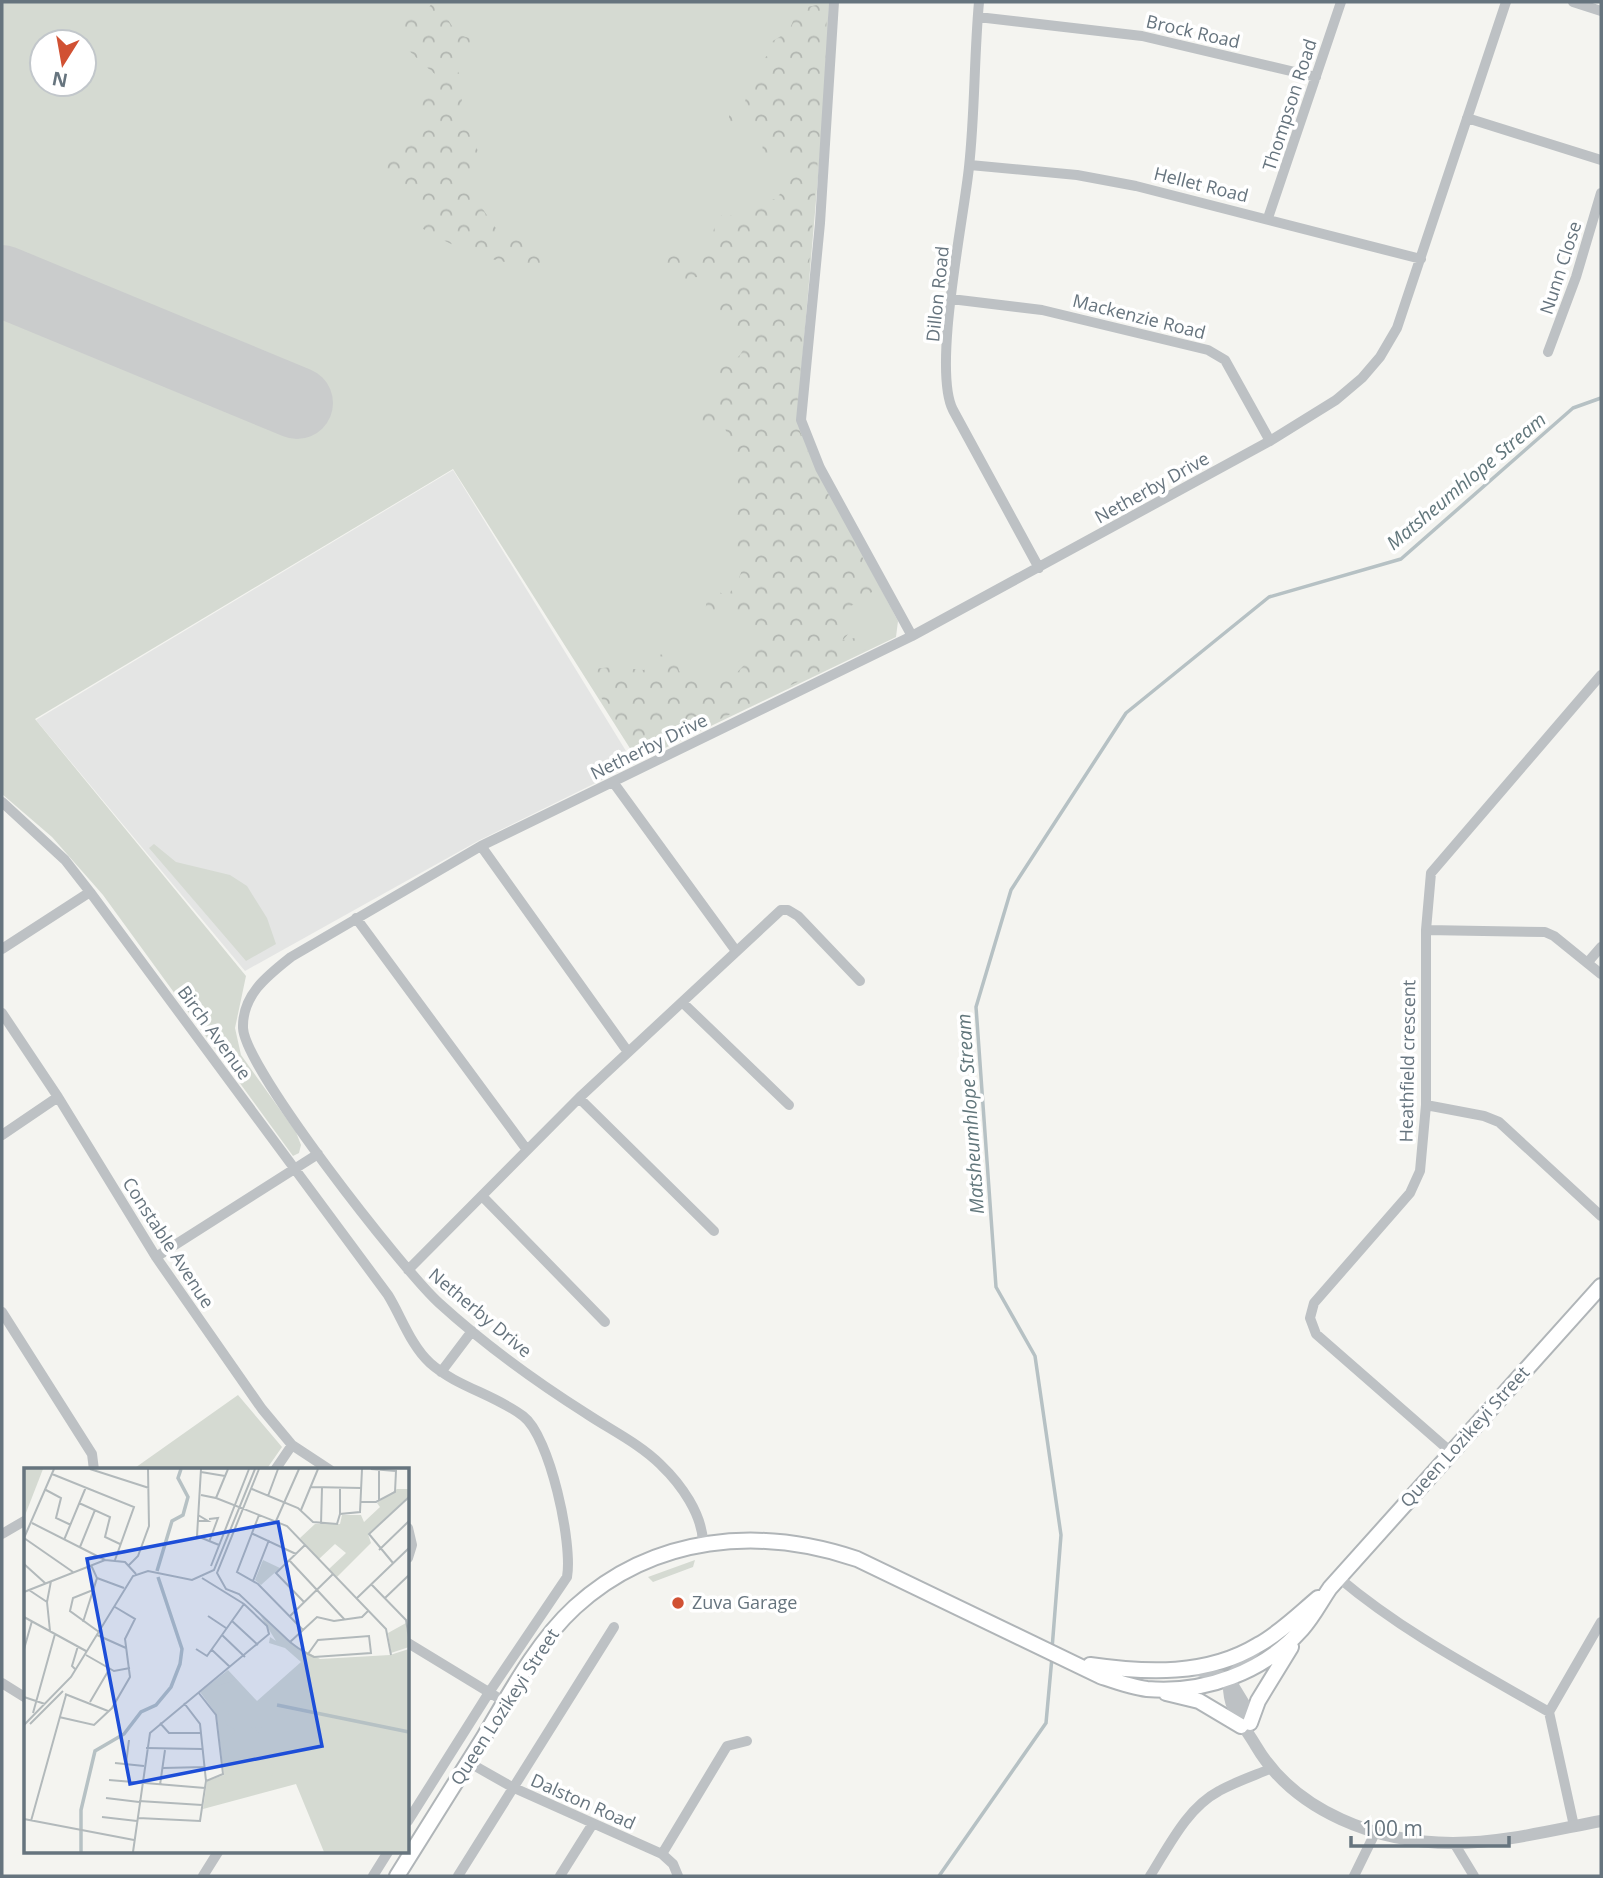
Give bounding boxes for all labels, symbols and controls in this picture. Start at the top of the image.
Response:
street label: Brock Road [1144,9,1242,53]
north arrow [28,28,98,98]
street label: Thompson Road [1256,36,1322,174]
text: N [50,65,70,94]
street label: Hellet Road [1151,161,1251,207]
street label: Nunn Close [1534,218,1586,317]
street label: Dillon Road [920,245,954,343]
street label: Mackenzie Road [1070,288,1208,344]
water label: Matsheumhlope Stream [1381,406,1551,556]
street label: Netherby Drive [1090,446,1213,528]
street label: Netherby Drive [586,707,711,785]
street label: Heathfield crescent [1394,979,1420,1142]
street label: Birch Avenue [173,981,257,1084]
water label: Matsheumhlope Stream [950,1013,990,1215]
street label: Constable Avenue [118,1173,220,1312]
street label: Netherby Drive [424,1262,537,1362]
street label: Queen Lozikeyi Street [1394,1361,1534,1512]
inset map [24,1468,410,1854]
place label: Zuva Garage [692,1590,797,1614]
marker: Zuva Garage [670,1595,686,1611]
street label: Queen Lozikeyi Street [444,1623,564,1789]
street label: Dalston Road [527,1767,639,1835]
scale bar [1351,1804,1508,1848]
text: 100 m [1362,1814,1423,1842]

